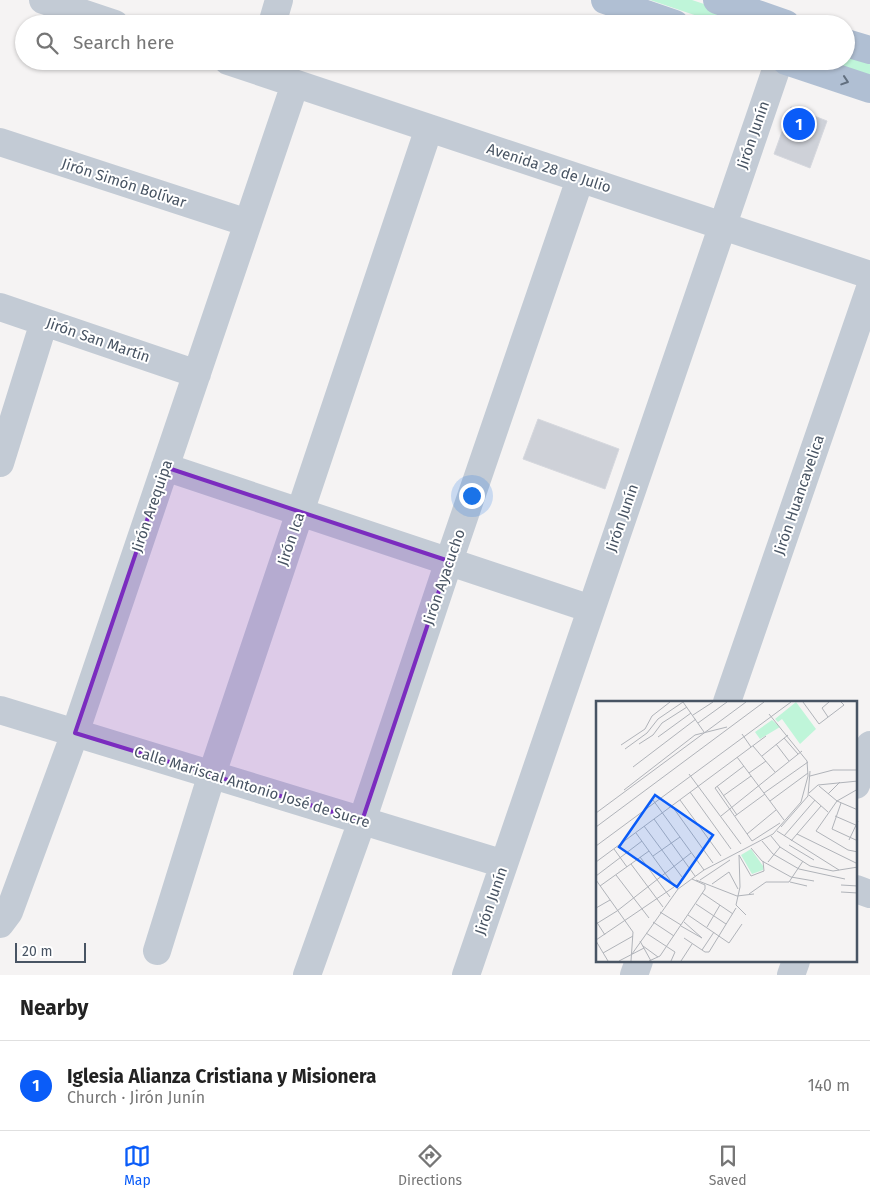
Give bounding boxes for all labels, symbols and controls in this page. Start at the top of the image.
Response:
search box [15,15,855,70]
icon: search [33,29,61,57]
text: Search here [73,31,174,54]
one-way arrow [840,75,848,85]
street label: Jirón Junín [733,99,773,171]
pin: 1 [783,105,815,143]
street label: Avenida 28 de Julio [485,139,613,197]
street label: Jirón Simón Bolívar [59,154,189,212]
street label: Jirón San Martín [44,314,152,366]
street label: Jirón Huancavelica [770,433,828,557]
street label: Jirón Arequipa [128,457,176,555]
street label: Jirón Junín [602,482,642,554]
your location [459,483,485,509]
street label: Jirón Ica [273,510,309,568]
street label: Jirón Ayacucho [419,527,469,627]
inset map [596,701,858,962]
street label: Calle Mariscal Antonio José de Sucre [132,742,372,832]
street label: Jirón Junín [471,865,511,937]
scale bar [15,940,86,963]
text: 20 m [22,943,52,960]
text: Nearby [20,995,88,1021]
text: Iglesia Alianza Cristiana y Misionera [67,1065,376,1088]
text: 1 [32,1076,40,1095]
text: 140 m [808,1076,850,1095]
text: Church · Jirón Junín [67,1088,205,1107]
tab: Map [123,1142,151,1189]
tab: Directions [398,1142,462,1189]
tab: Saved [709,1142,747,1189]

